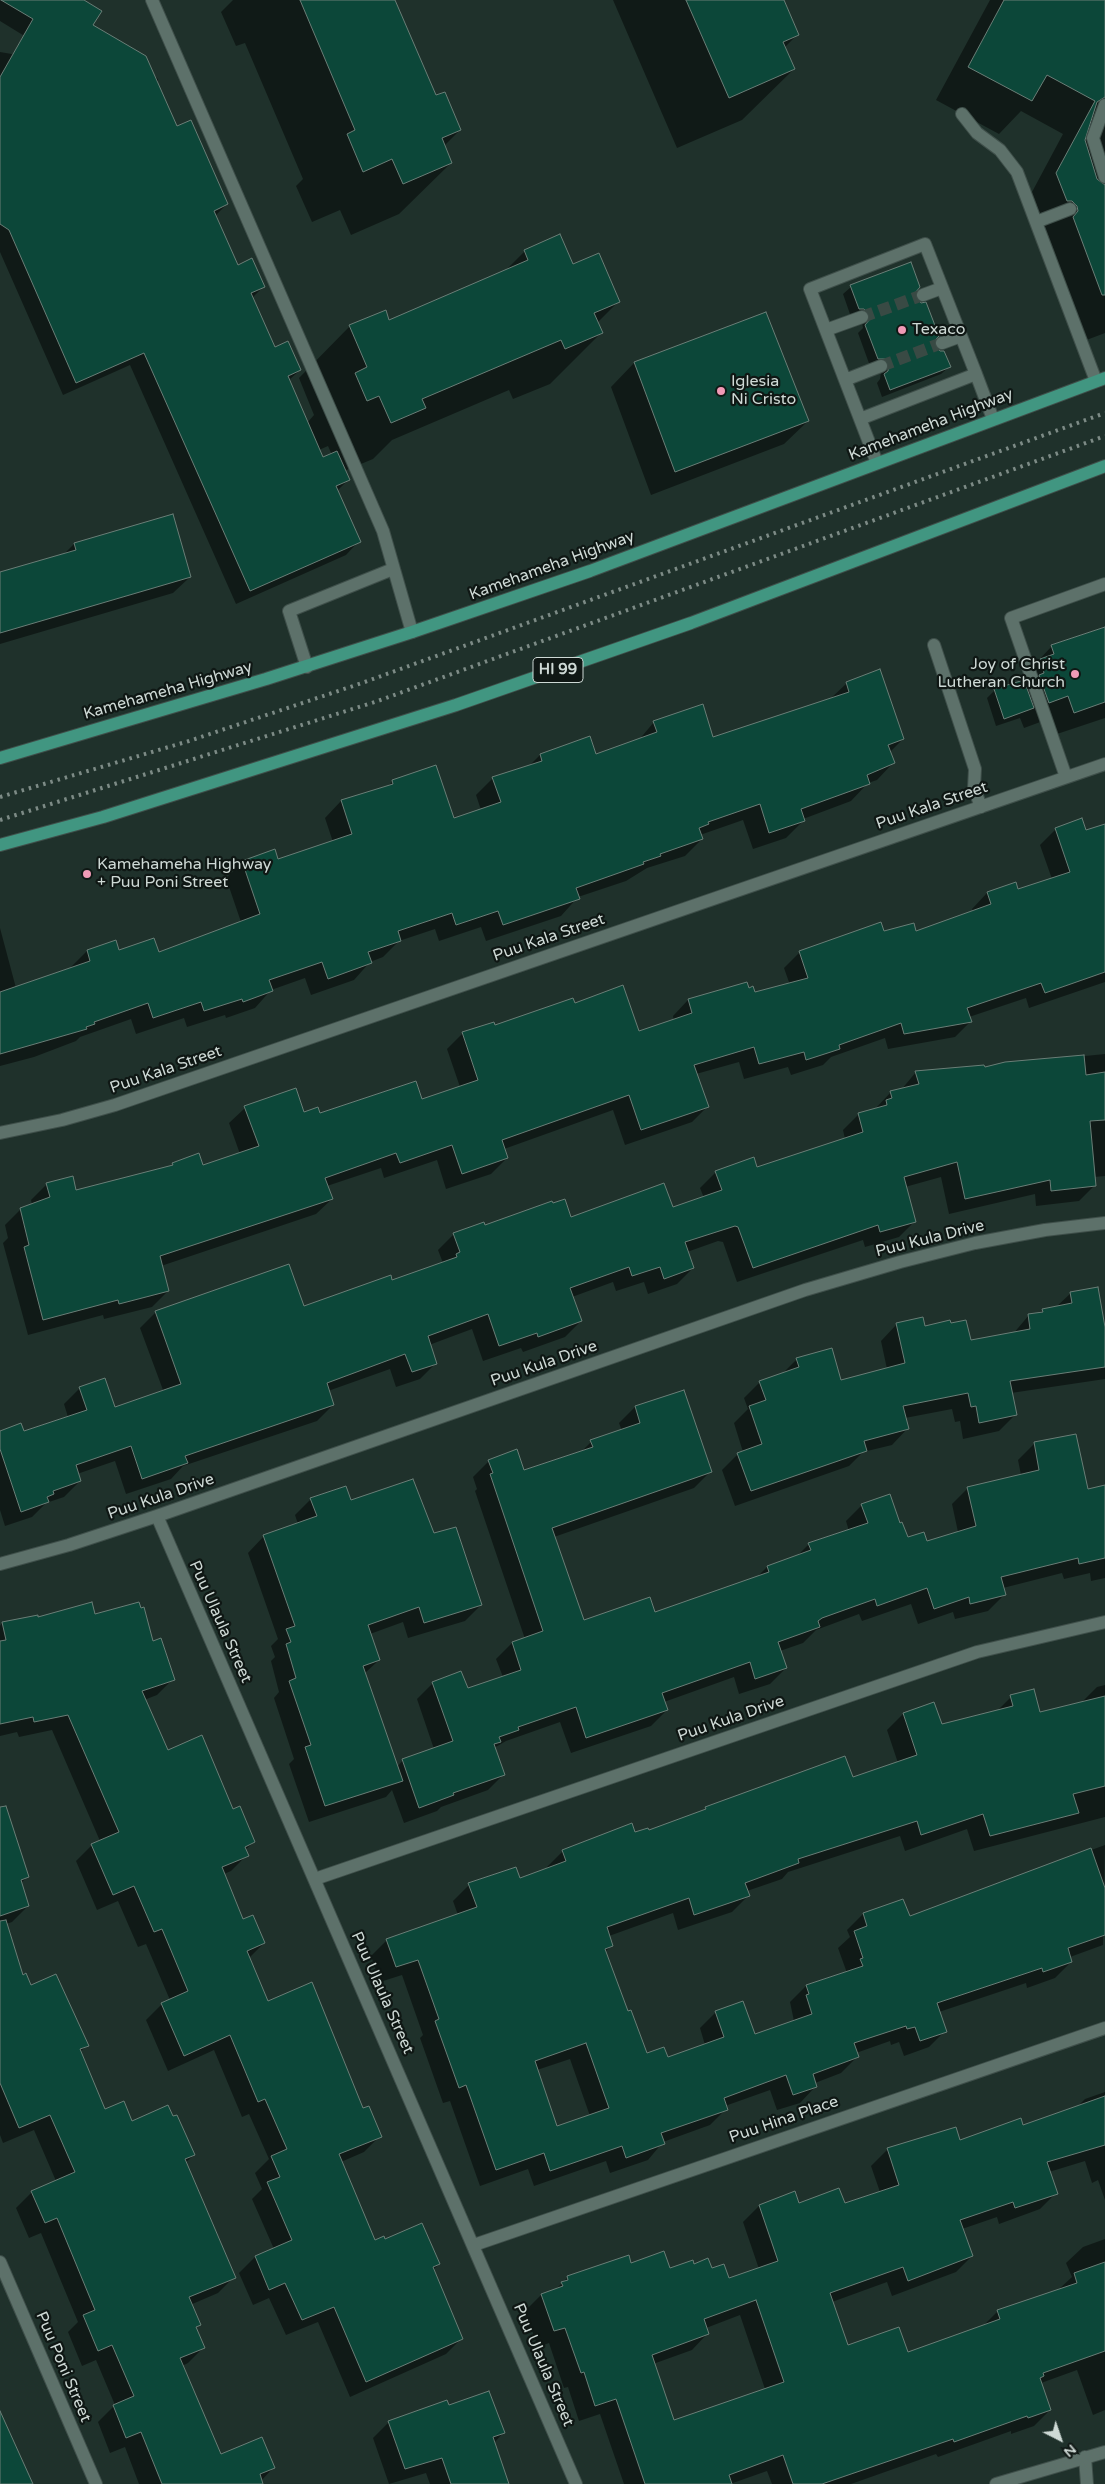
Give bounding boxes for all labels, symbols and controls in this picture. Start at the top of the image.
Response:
place label: Texaco [912,320,966,340]
marker: Texaco [896,324,908,336]
place label: Iglesia Ni Cristo [731,372,796,410]
marker: Iglesia Ni Cristo [715,385,727,397]
street label: Kamehameha Highway [846,385,1016,465]
street label: Kamehameha Highway [467,527,637,605]
place label: Joy of Christ Lutheran Church [937,655,1065,693]
street label: Kamehameha Highway [82,658,254,724]
road number: HI 99 [533,658,583,682]
marker: Joy of Christ Lutheran Church [1069,668,1081,680]
street label: Puu Kala Street [874,778,990,834]
place label: Kamehameha Highway + Puu Poni Street [97,855,271,893]
marker: Kamehameha Highway + Puu Poni Street [81,868,93,880]
street label: Puu Kala Street [491,910,607,966]
street label: Puu Kala Street [108,1042,224,1098]
street label: Puu Kula Drive [874,1216,986,1262]
street label: Puu Kula Drive [488,1337,600,1391]
street label: Puu Kula Drive [105,1470,217,1524]
street label: Puu Ulaula Street [184,1558,256,1686]
street label: Puu Kula Drive [675,1692,787,1746]
street label: Puu Ulaula Street [346,1929,418,2057]
street label: Puu Hina Place [727,2092,841,2148]
street label: Puu Ulaula Street [508,2301,578,2429]
street label: Puu Poni Street [31,2309,95,2425]
north arrow [1035,2414,1085,2464]
text: N [1060,2441,1080,2461]

